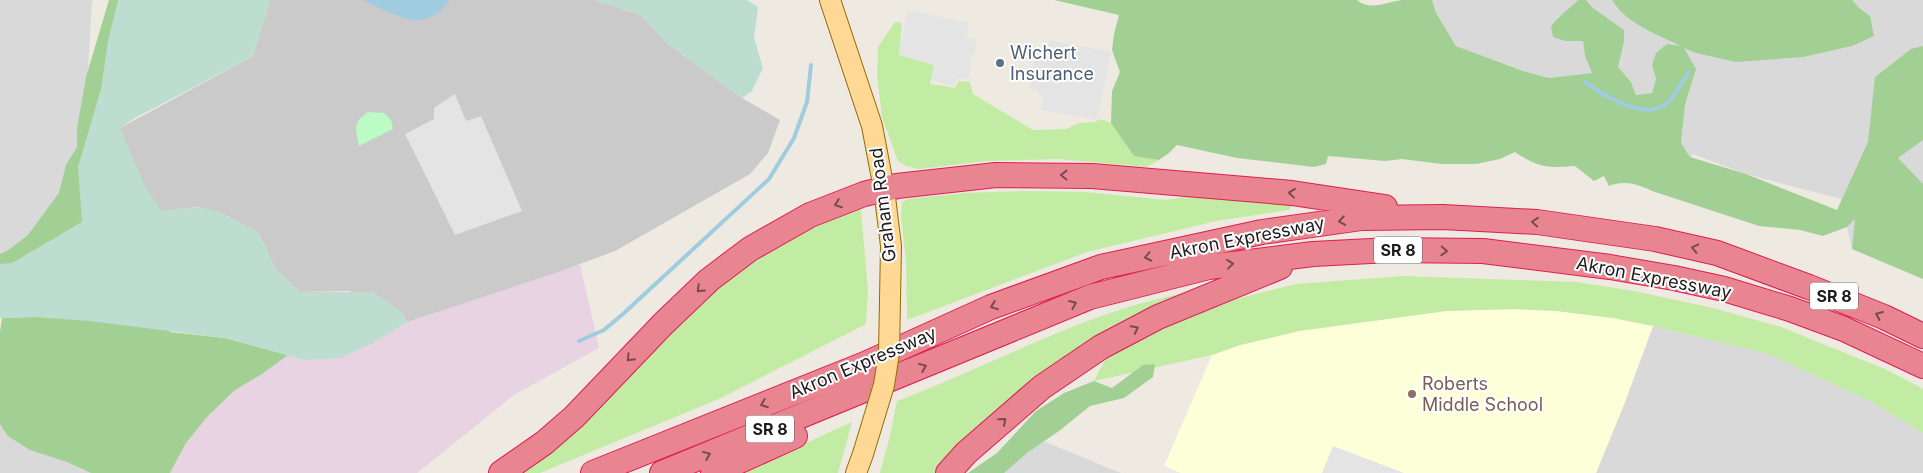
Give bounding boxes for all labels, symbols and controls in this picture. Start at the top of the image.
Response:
place label: Wichert Insurance [1010,42,1094,84]
marker: Wichert Insurance [994,57,1006,69]
street label: Graham Road [865,147,900,264]
one-way arrow [1060,170,1068,180]
one-way arrow [1287,188,1295,199]
one-way arrow [834,198,842,208]
street label: Akron Expressway [1168,212,1326,263]
one-way arrow [1338,215,1346,226]
one-way arrow [1531,217,1539,228]
road number: SR 8 [1374,236,1422,264]
one-way arrow [1691,243,1700,254]
one-way arrow [1441,245,1449,256]
one-way arrow [1144,251,1153,262]
street label: Akron Expressway [1575,252,1733,303]
one-way arrow [1226,259,1234,270]
road number: SR 8 [1810,282,1858,310]
one-way arrow [697,283,706,292]
one-way arrow [990,300,999,310]
one-way arrow [1068,300,1077,311]
one-way arrow [1875,310,1884,321]
street label: Akron Expressway [786,322,939,403]
one-way arrow [1130,325,1139,335]
one-way arrow [627,353,636,362]
one-way arrow [918,362,927,373]
place label: Roberts Middle School [1422,373,1543,415]
marker: Roberts Middle School [1406,388,1418,400]
one-way arrow [760,398,769,408]
road number: SR 8 [746,416,794,442]
one-way arrow [997,418,1006,427]
one-way arrow [702,451,711,461]

